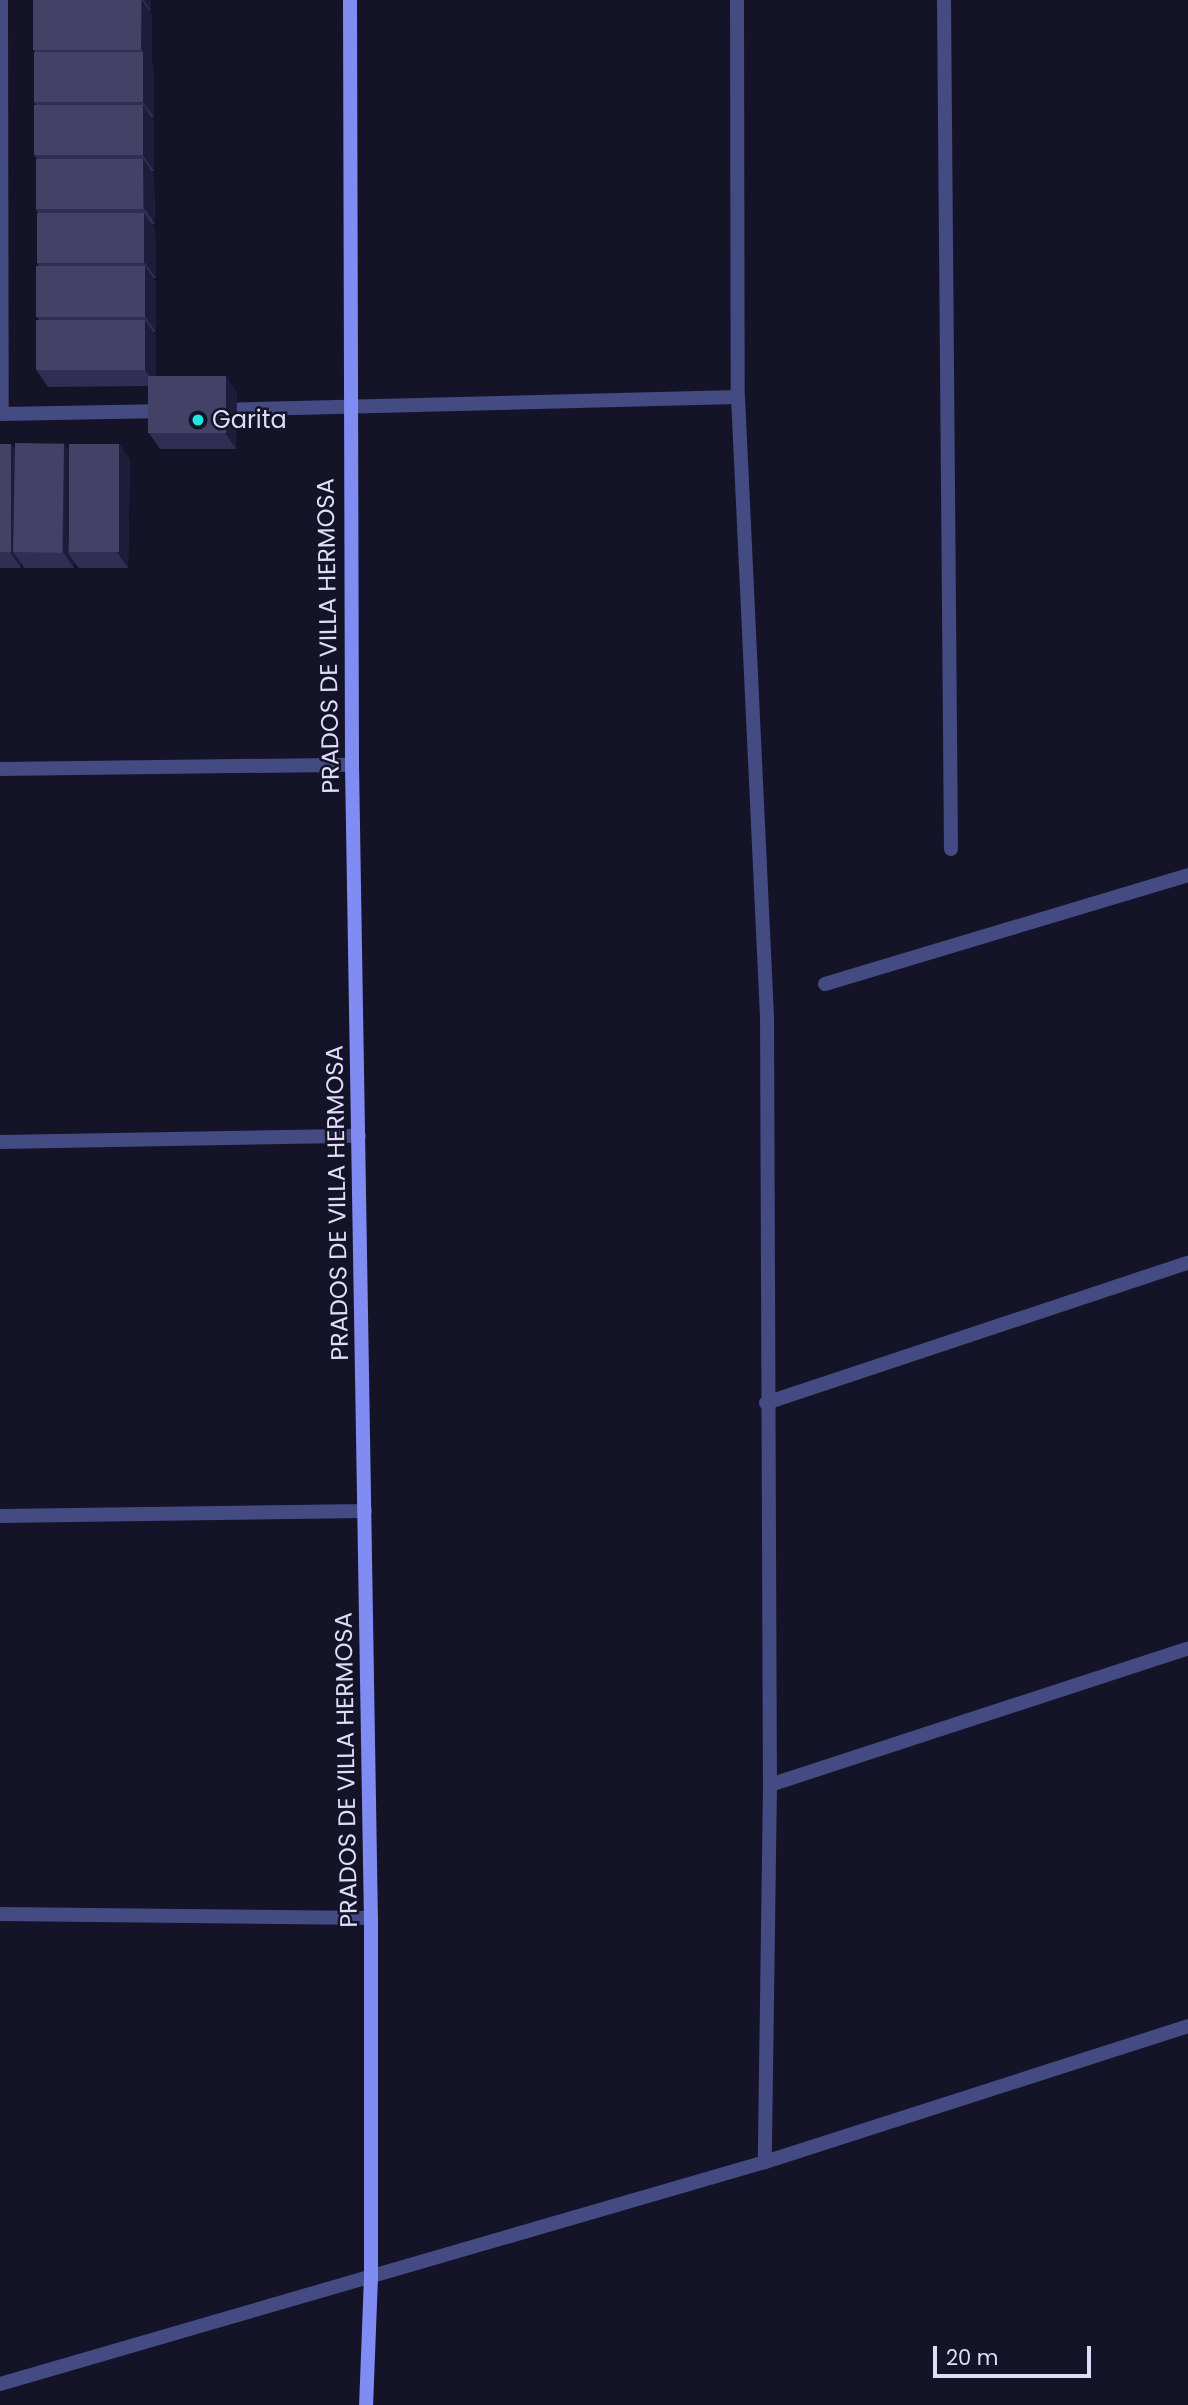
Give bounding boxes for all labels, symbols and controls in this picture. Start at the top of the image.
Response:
place label: Garita [212,406,287,434]
marker: Garita [190,412,206,428]
street label: PRADOS DE VILLA HERMOSA [311,478,345,794]
street label: PRADOS DE VILLA HERMOSA [320,1045,354,1361]
street label: PRADOS DE VILLA HERMOSA [329,1612,363,1928]
scale bar [936,2332,1094,2376]
text: 20 m [946,2343,999,2372]

